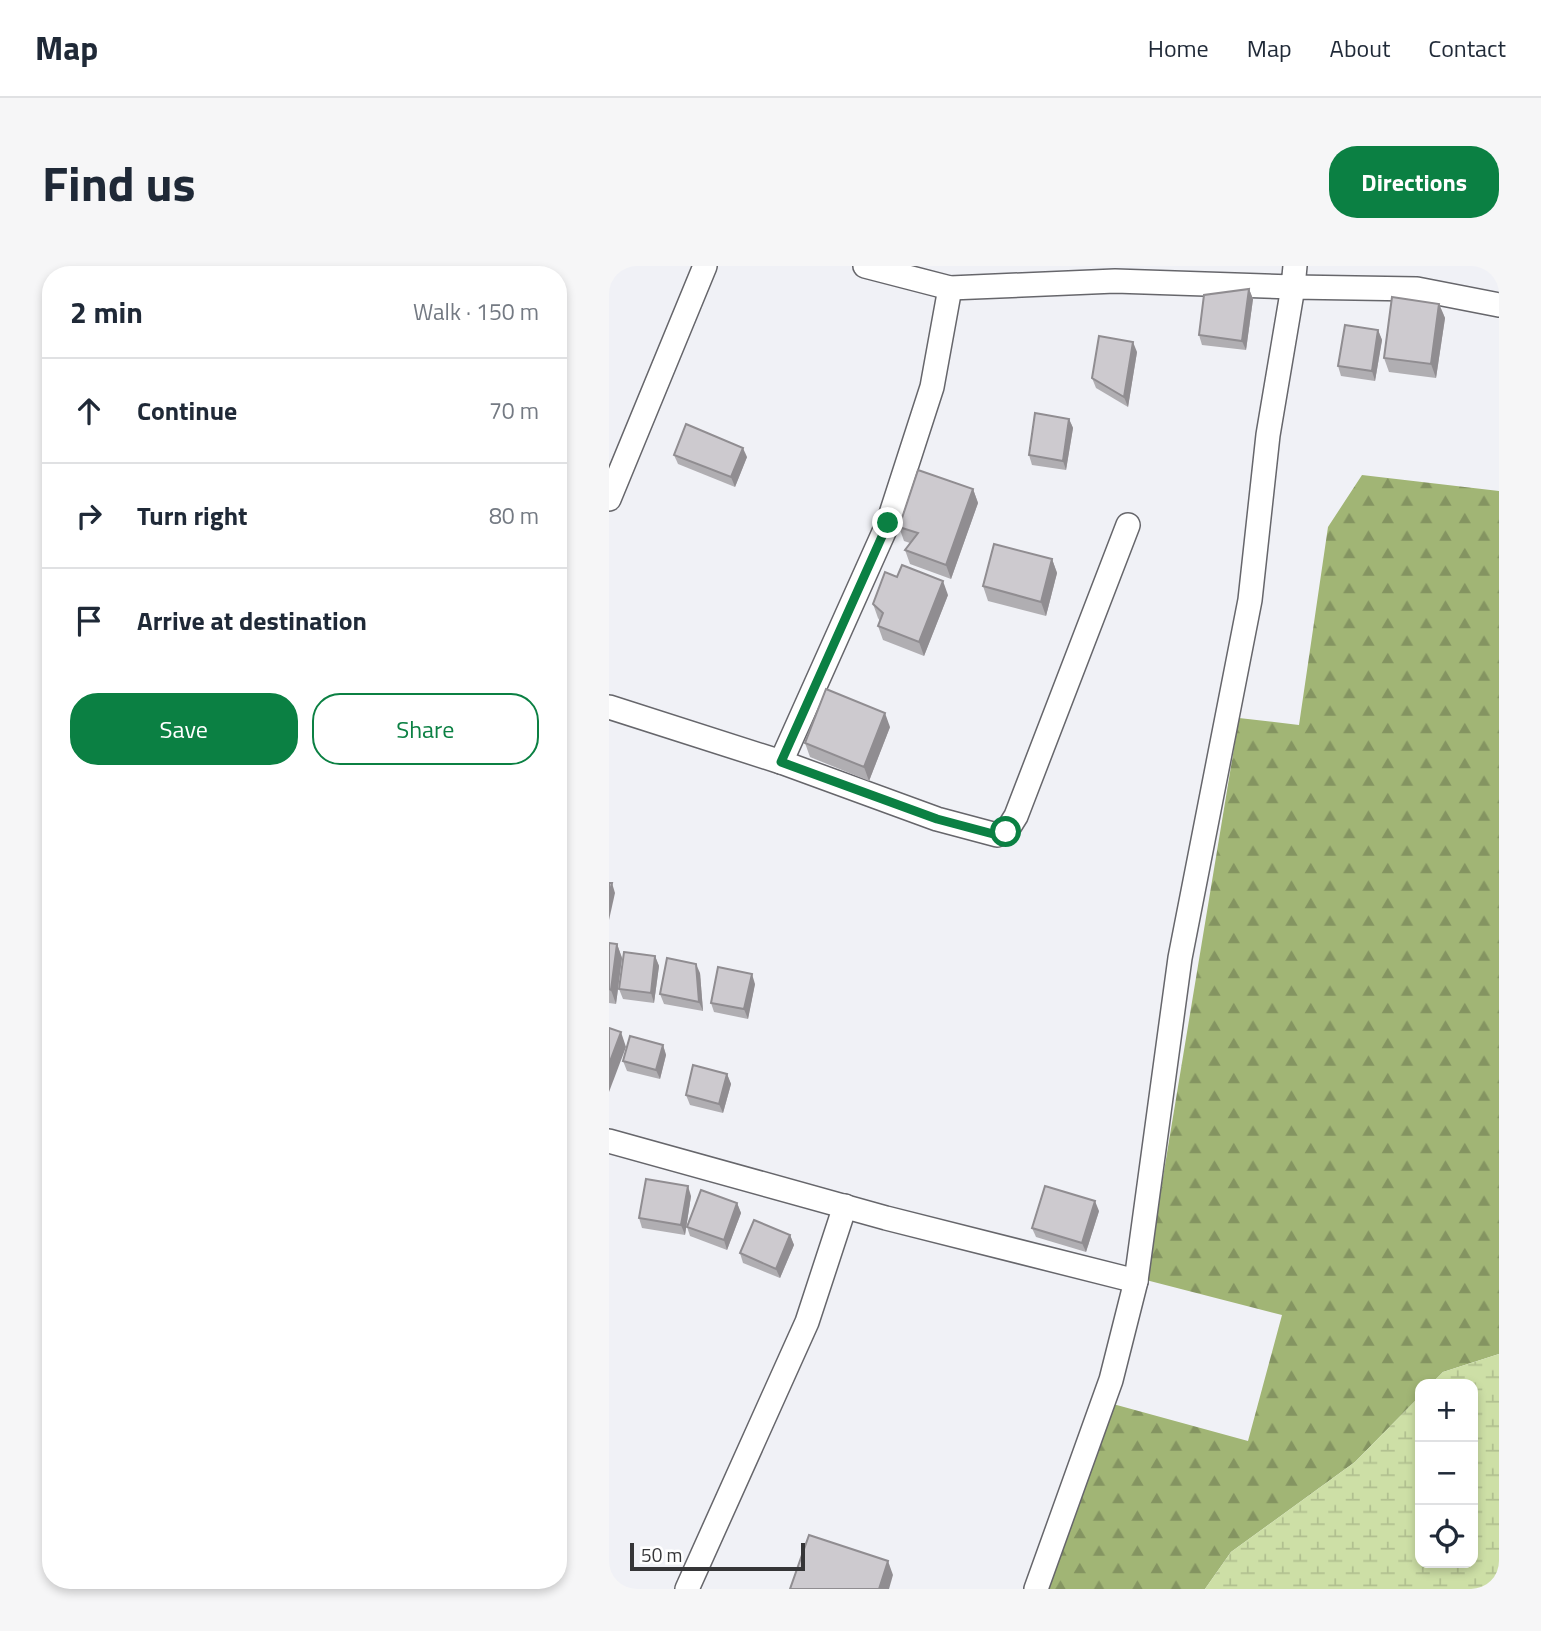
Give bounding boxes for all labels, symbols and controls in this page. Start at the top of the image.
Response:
text: Map [35,23,98,73]
text: Home [1148,30,1209,66]
text: Map [1247,30,1292,66]
text: About [1330,30,1390,66]
text: Contact [1428,30,1506,66]
text: Find us [42,145,196,220]
button: Directions [1329,146,1499,218]
text: 2 min [70,289,143,335]
text: Walk · 150 m [413,294,539,329]
text: Continue [137,391,237,430]
icon: ahead [70,392,108,430]
text: 70 m [489,393,539,428]
text: Turn right [137,496,248,535]
icon: right [70,497,108,535]
text: 80 m [489,498,539,533]
route end [872,507,903,538]
text: Arrive at destination [137,601,367,640]
icon: arrive [70,602,108,640]
button: Save [70,693,298,765]
button: Share [312,693,539,765]
route start [990,816,1021,847]
map controls [1415,1379,1478,1568]
button: + [1415,1379,1478,1442]
button: − [1415,1442,1478,1505]
button: locate [1415,1505,1478,1568]
scale bar [630,1540,805,1572]
text: 50 m [641,1540,682,1569]

